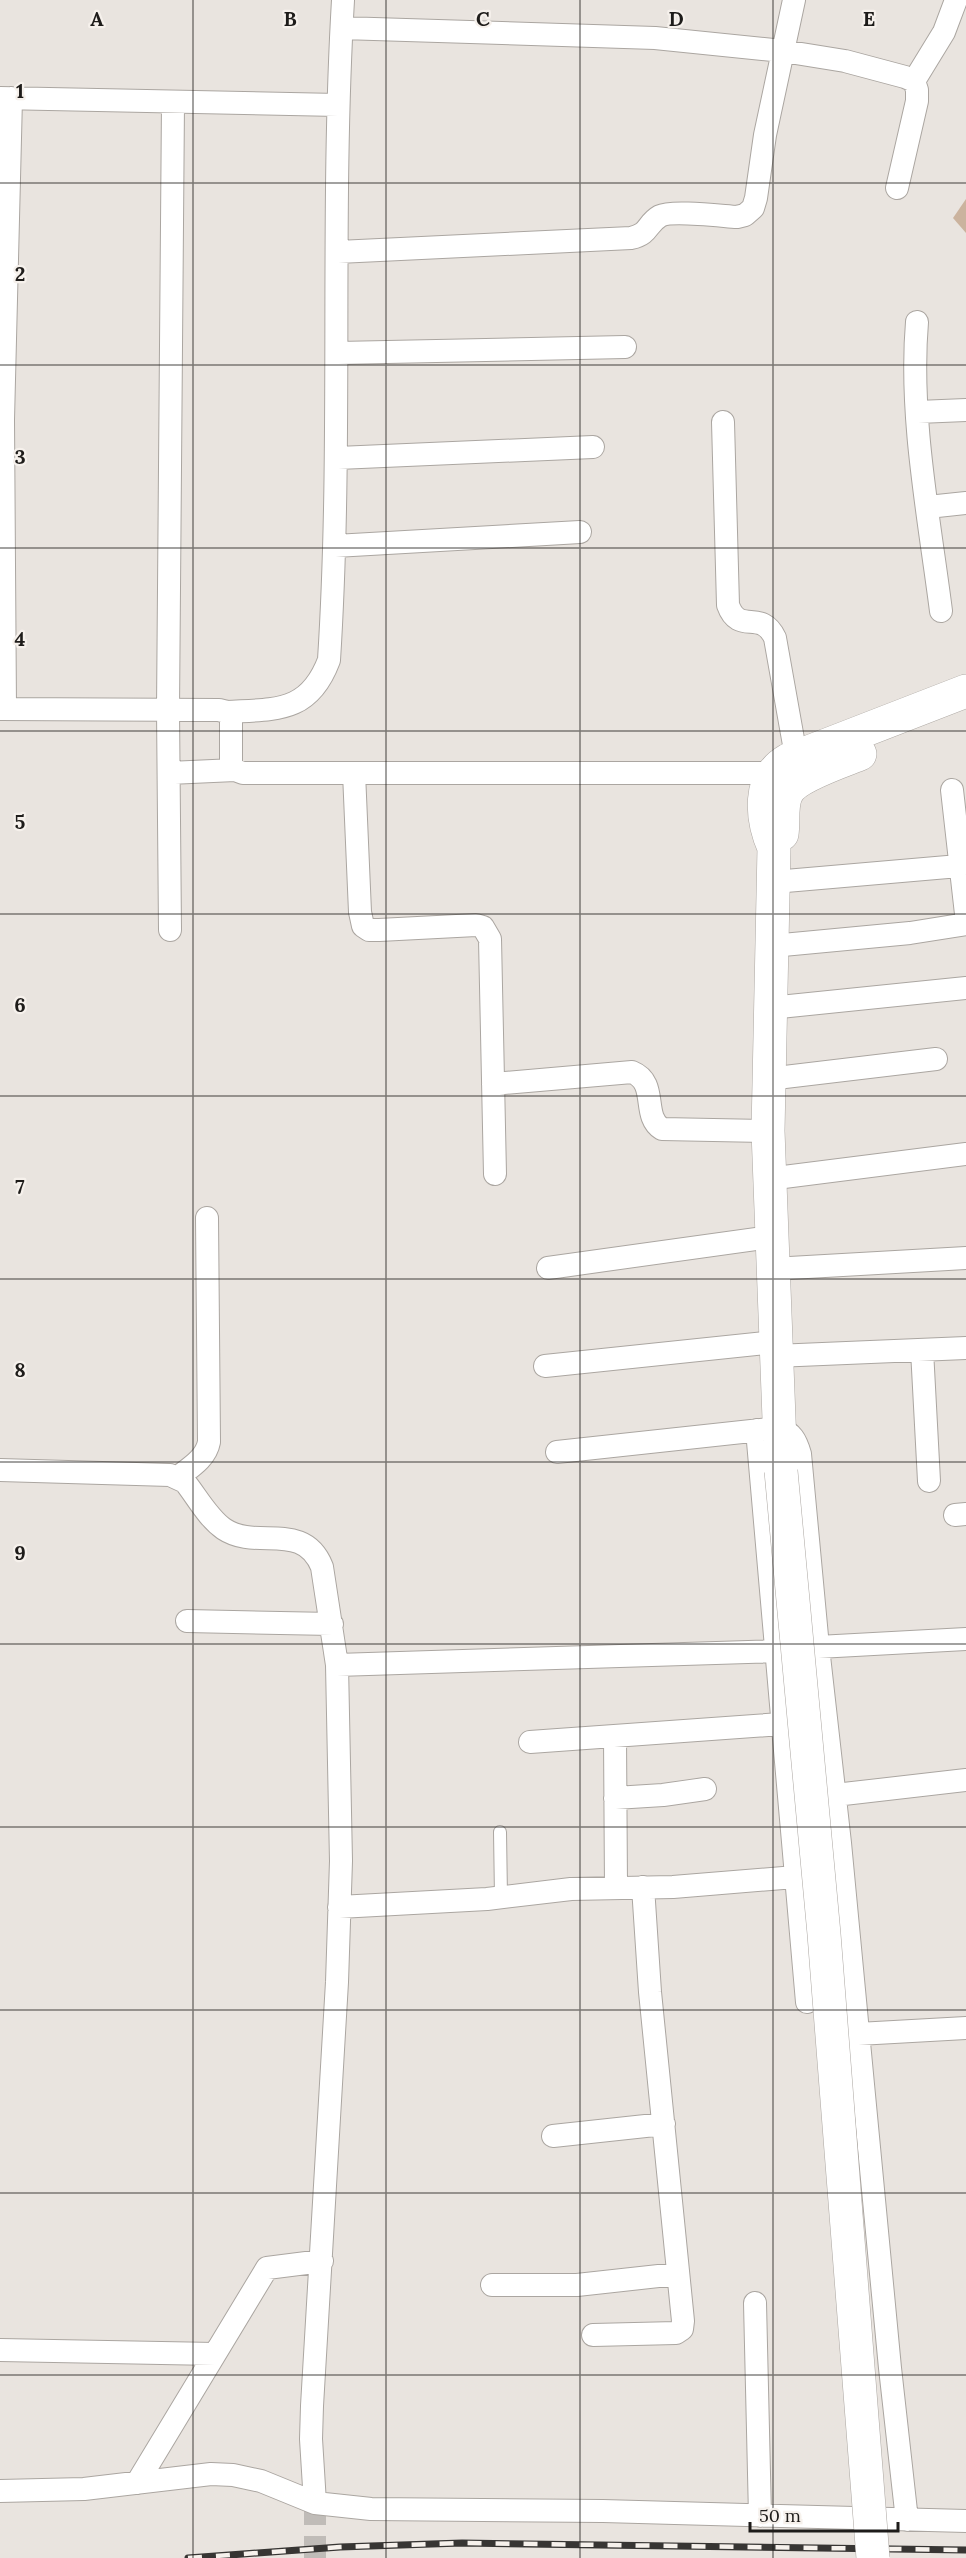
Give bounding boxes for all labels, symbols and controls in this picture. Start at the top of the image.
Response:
text: A [90,6,104,31]
text: B [283,6,297,31]
text: C [476,6,490,31]
text: D [668,6,684,31]
text: E [863,6,875,31]
text: 1 [16,78,24,103]
text: 2 [15,261,25,286]
text: 3 [14,444,26,469]
text: 4 [15,626,26,651]
text: 5 [15,809,26,834]
text: 6 [14,992,26,1017]
text: 7 [15,1174,25,1199]
text: 8 [14,1357,26,1382]
text: 9 [14,1540,26,1565]
scale bar [750,2495,898,2533]
text: 50 m [759,2504,801,2527]

